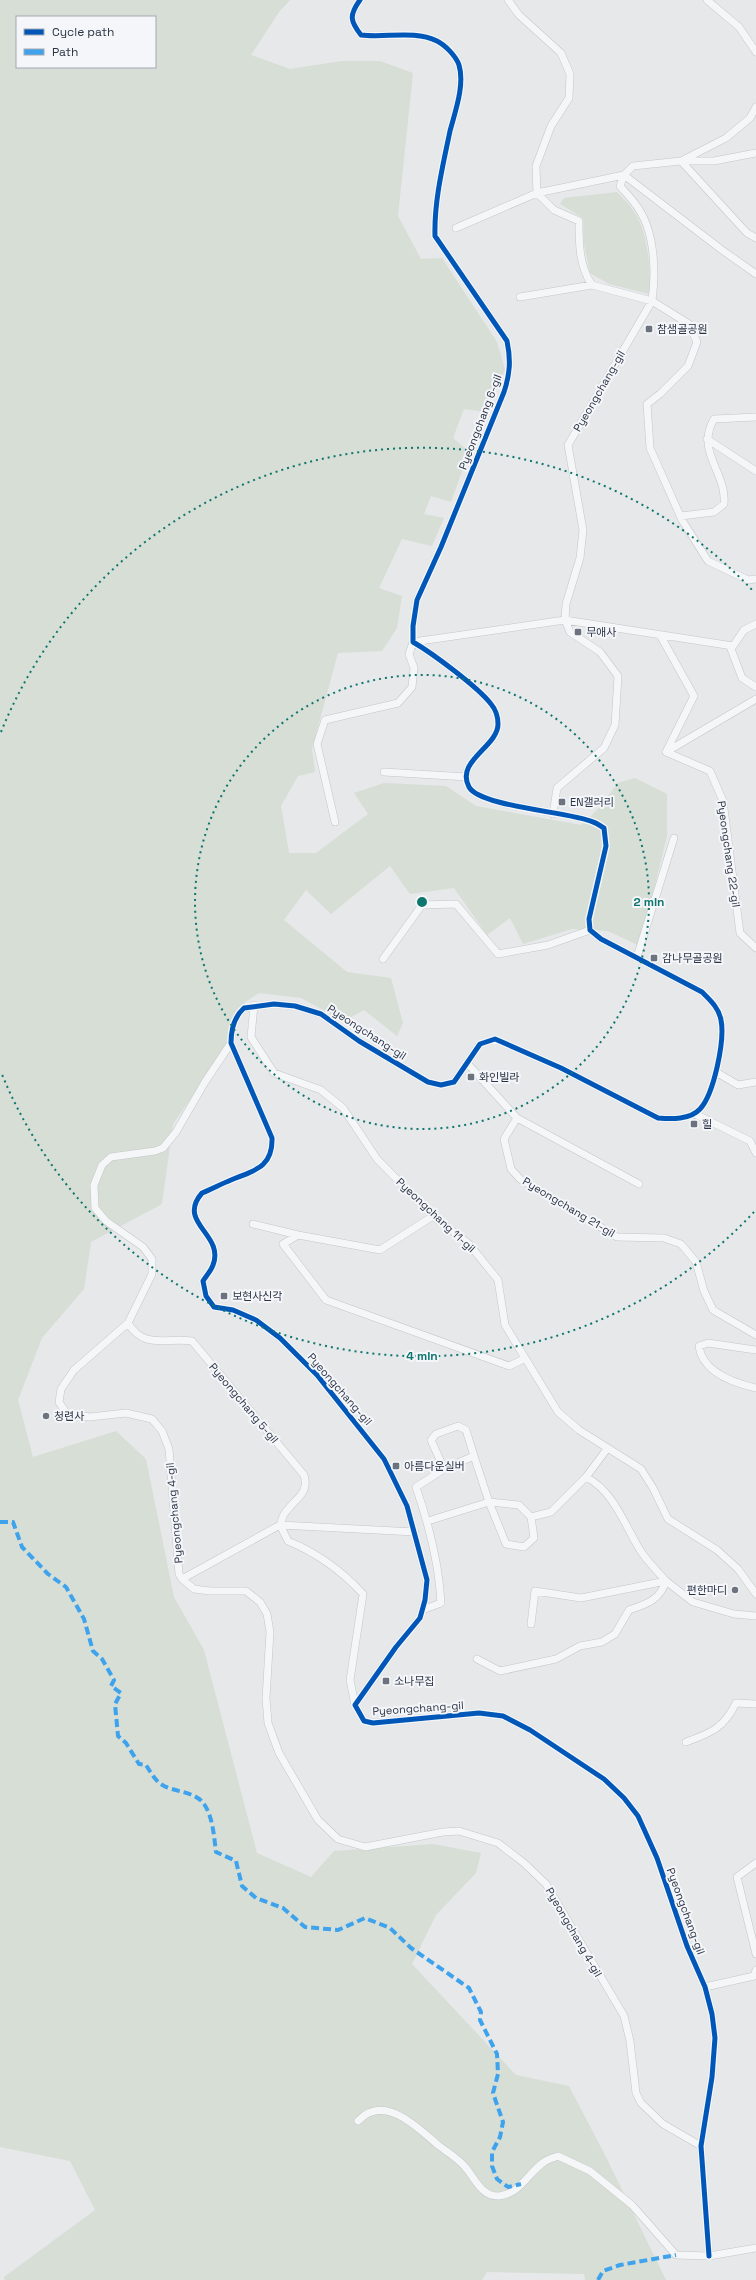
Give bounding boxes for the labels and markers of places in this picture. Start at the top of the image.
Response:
place label: 참샘골공원 [657,322,708,336]
marker: 참샘골공원 [644,324,654,334]
place label: 무애사 [586,625,616,639]
marker: 무애사 [573,627,583,637]
place label: EN갤러리 [570,795,614,809]
marker: EN갤러리 [557,797,567,807]
centre of rings [415,895,429,909]
place label: 감나무골공원 [662,951,723,965]
marker: 감나무골공원 [649,953,659,963]
place label: 화인빌라 [479,1070,519,1084]
marker: 화인빌라 [466,1072,476,1082]
place label: 힐 [702,1117,712,1131]
marker: 힐 [689,1119,699,1129]
place label: 보현사신각 [232,1289,283,1303]
marker: 보현사신각 [219,1291,229,1301]
place label: 청련사 [54,1409,84,1423]
marker: 청련사 [41,1411,51,1421]
place label: 아름다운실버 [404,1459,465,1473]
marker: 아름다운실버 [391,1461,401,1471]
place label: 편한마디 [687,1583,727,1597]
marker: 편한마디 [730,1585,740,1595]
place label: 소나무집 [394,1674,434,1688]
marker: 소나무집 [381,1676,391,1686]

